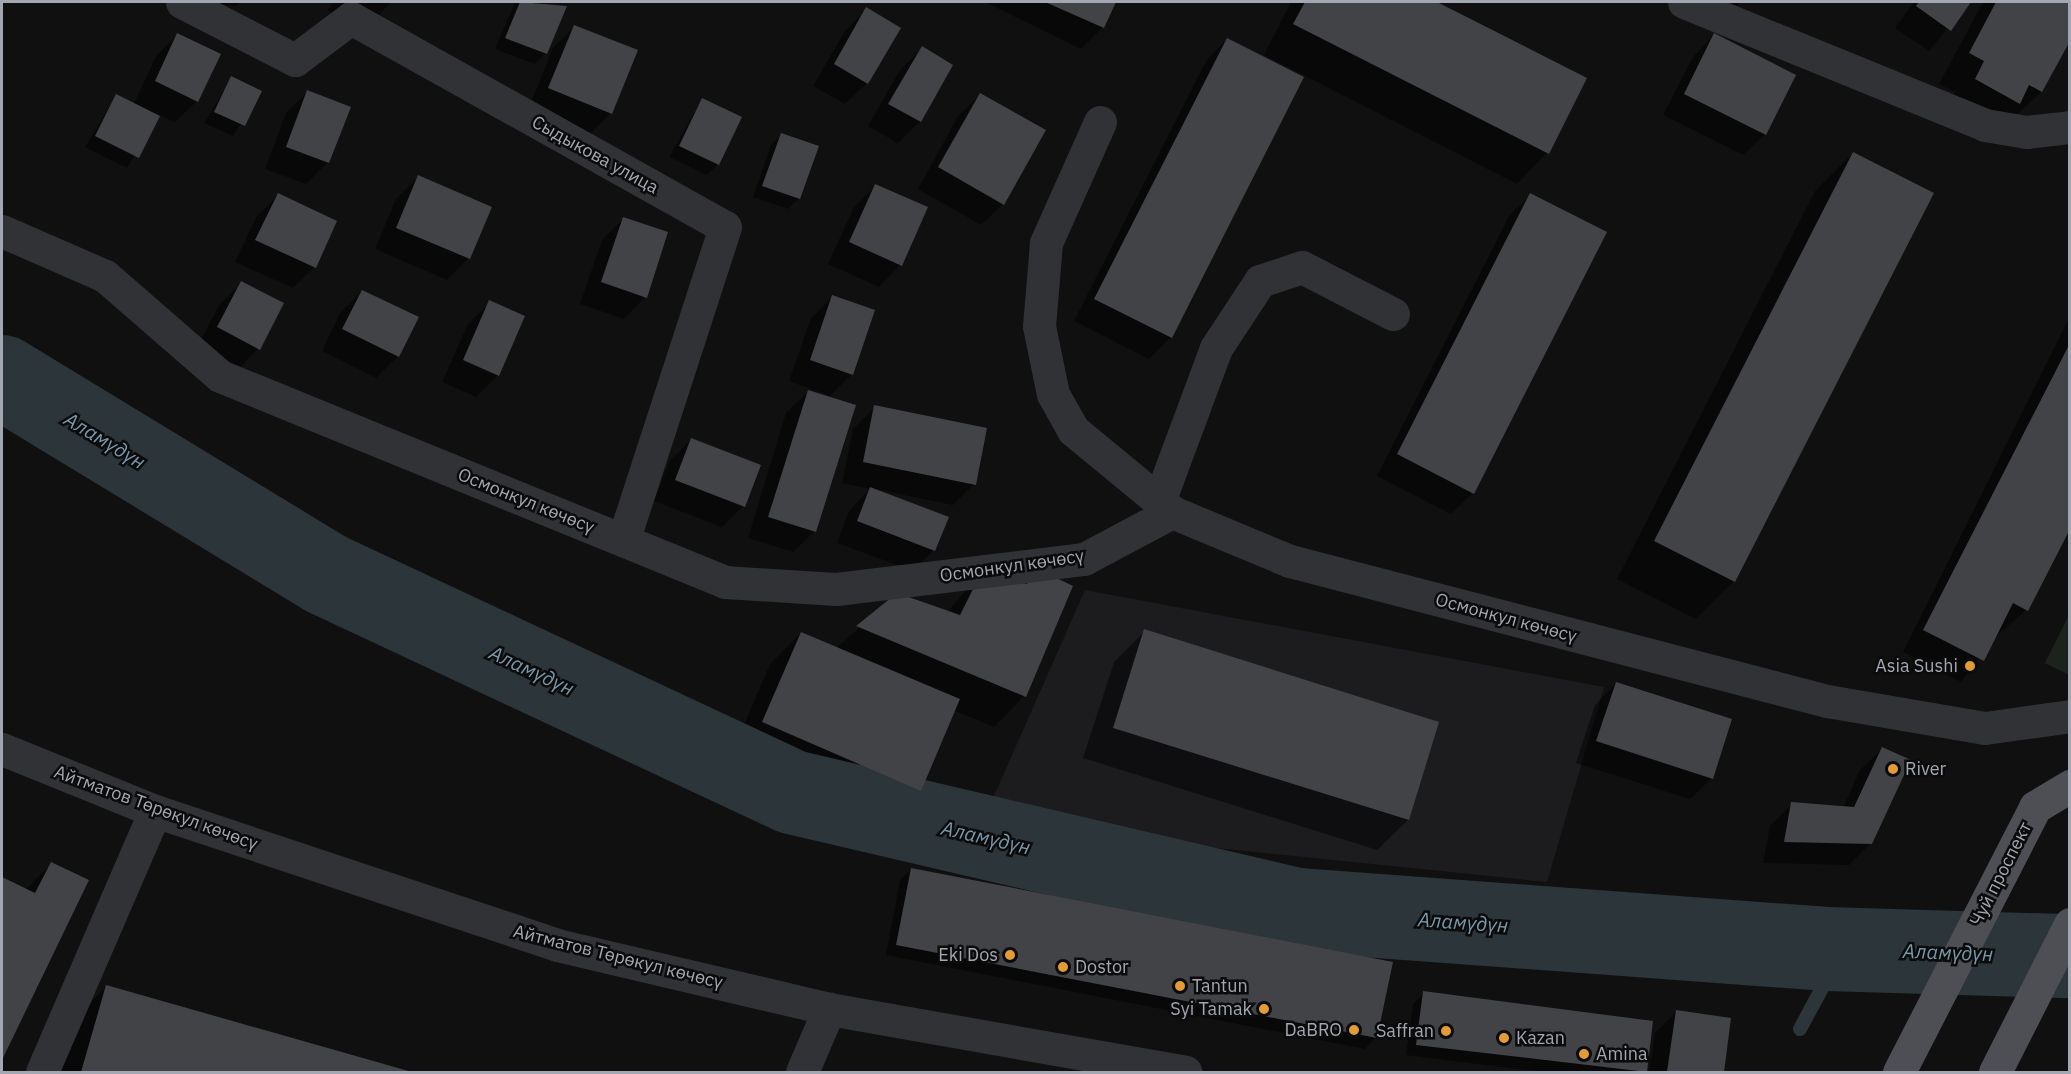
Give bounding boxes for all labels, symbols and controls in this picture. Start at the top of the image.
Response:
street label: Сыдыкова улица [528,111,662,199]
water label: Аламүдүн [60,406,150,474]
street label: Осмонкул көчөсү [455,464,597,538]
street label: Осмонкул көчөсү [939,545,1085,587]
street label: Осмонкул көчөсү [1433,589,1579,647]
water label: Аламүдүн [486,640,578,700]
place label: Asia Sushi [1875,655,1958,677]
marker: Asia Sushi [1963,659,1977,673]
place label: River [1905,758,1946,780]
street label: Айтматов Төрөкул көчөсү [51,761,261,855]
marker: River [1886,762,1900,776]
water label: Аламүдүн [939,815,1033,859]
street label: Чуй проспект [1966,818,2036,930]
water label: Аламүдүн [1417,907,1509,937]
street label: Айтматов Төрөкул көчөсү [511,921,725,993]
water label: Аламүдүн [1902,938,1994,966]
place label: Eki Dos [938,944,998,966]
marker: Eki Dos [1003,948,1017,962]
place label: Dostor [1075,956,1129,978]
marker: Dostor [1056,960,1070,974]
place label: Tantun [1192,975,1248,997]
marker: Tantun [1173,979,1187,993]
place label: Syi Tamak [1170,998,1252,1020]
marker: Syi Tamak [1257,1002,1271,1016]
place label: DaBRO [1284,1019,1342,1041]
place label: Saffran [1376,1020,1434,1042]
marker: DaBRO [1347,1023,1361,1037]
marker: Saffran [1439,1024,1453,1038]
place label: Kazan [1516,1027,1565,1049]
marker: Kazan [1497,1031,1511,1045]
place label: Amina [1596,1043,1648,1065]
marker: Amina [1577,1047,1591,1061]

